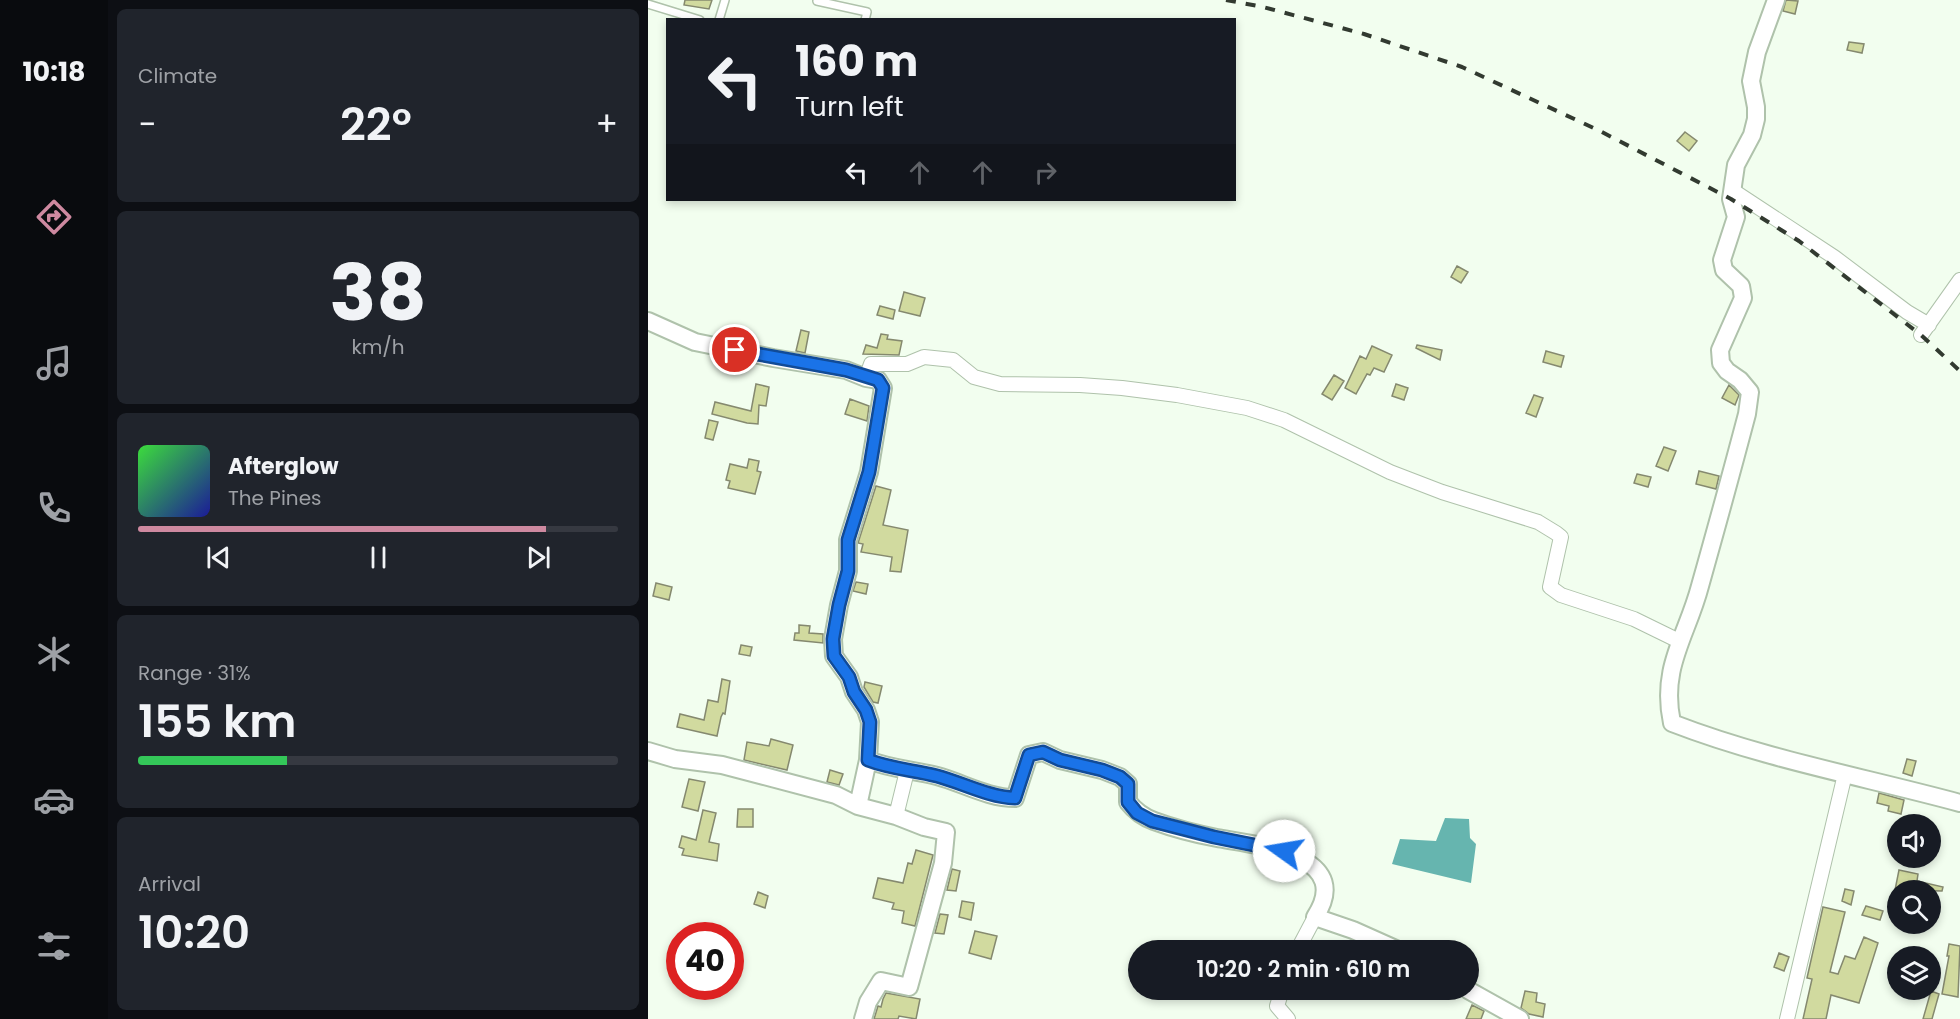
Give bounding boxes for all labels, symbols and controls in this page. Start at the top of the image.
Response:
text: 160 m [795,32,918,91]
icon: left [696,42,774,120]
text: 10:18 [22,53,86,90]
text: Climate [138,62,217,90]
text: Turn left [795,88,904,125]
text: 22° [340,93,412,156]
text: − [138,101,156,148]
text: + [595,101,618,148]
icon: left [840,156,873,189]
icon: ahead [903,156,936,189]
icon: ahead [966,156,999,189]
icon: right [1029,156,1062,189]
icon: directions [33,196,75,238]
text: 38 [329,238,427,347]
pin [709,324,760,375]
text: km/h [351,333,405,361]
icon: arrive [718,333,751,366]
icon: music [33,342,75,384]
text: Afterglow [228,451,339,482]
text: The Pines [228,484,322,512]
icon: phone [33,487,75,529]
icon: previous [202,541,235,574]
icon: pause [362,541,395,574]
icon: next [522,541,555,574]
icon: climate [33,633,75,675]
text: Range · 31% [138,659,251,687]
text: 155 km [138,690,296,753]
icon: car [33,779,75,821]
map controls [1887,814,1941,1000]
button: sound [1887,814,1941,868]
position arrow [1252,819,1316,883]
text: Arrival [138,870,201,898]
button: search [1887,880,1941,934]
text: 10:20 [138,901,250,964]
speed limit sign: 40 [666,922,744,1000]
icon: filters [33,925,75,967]
button: layers [1887,946,1941,1000]
text: 10:20 · 2 min · 610 m [1197,954,1410,985]

